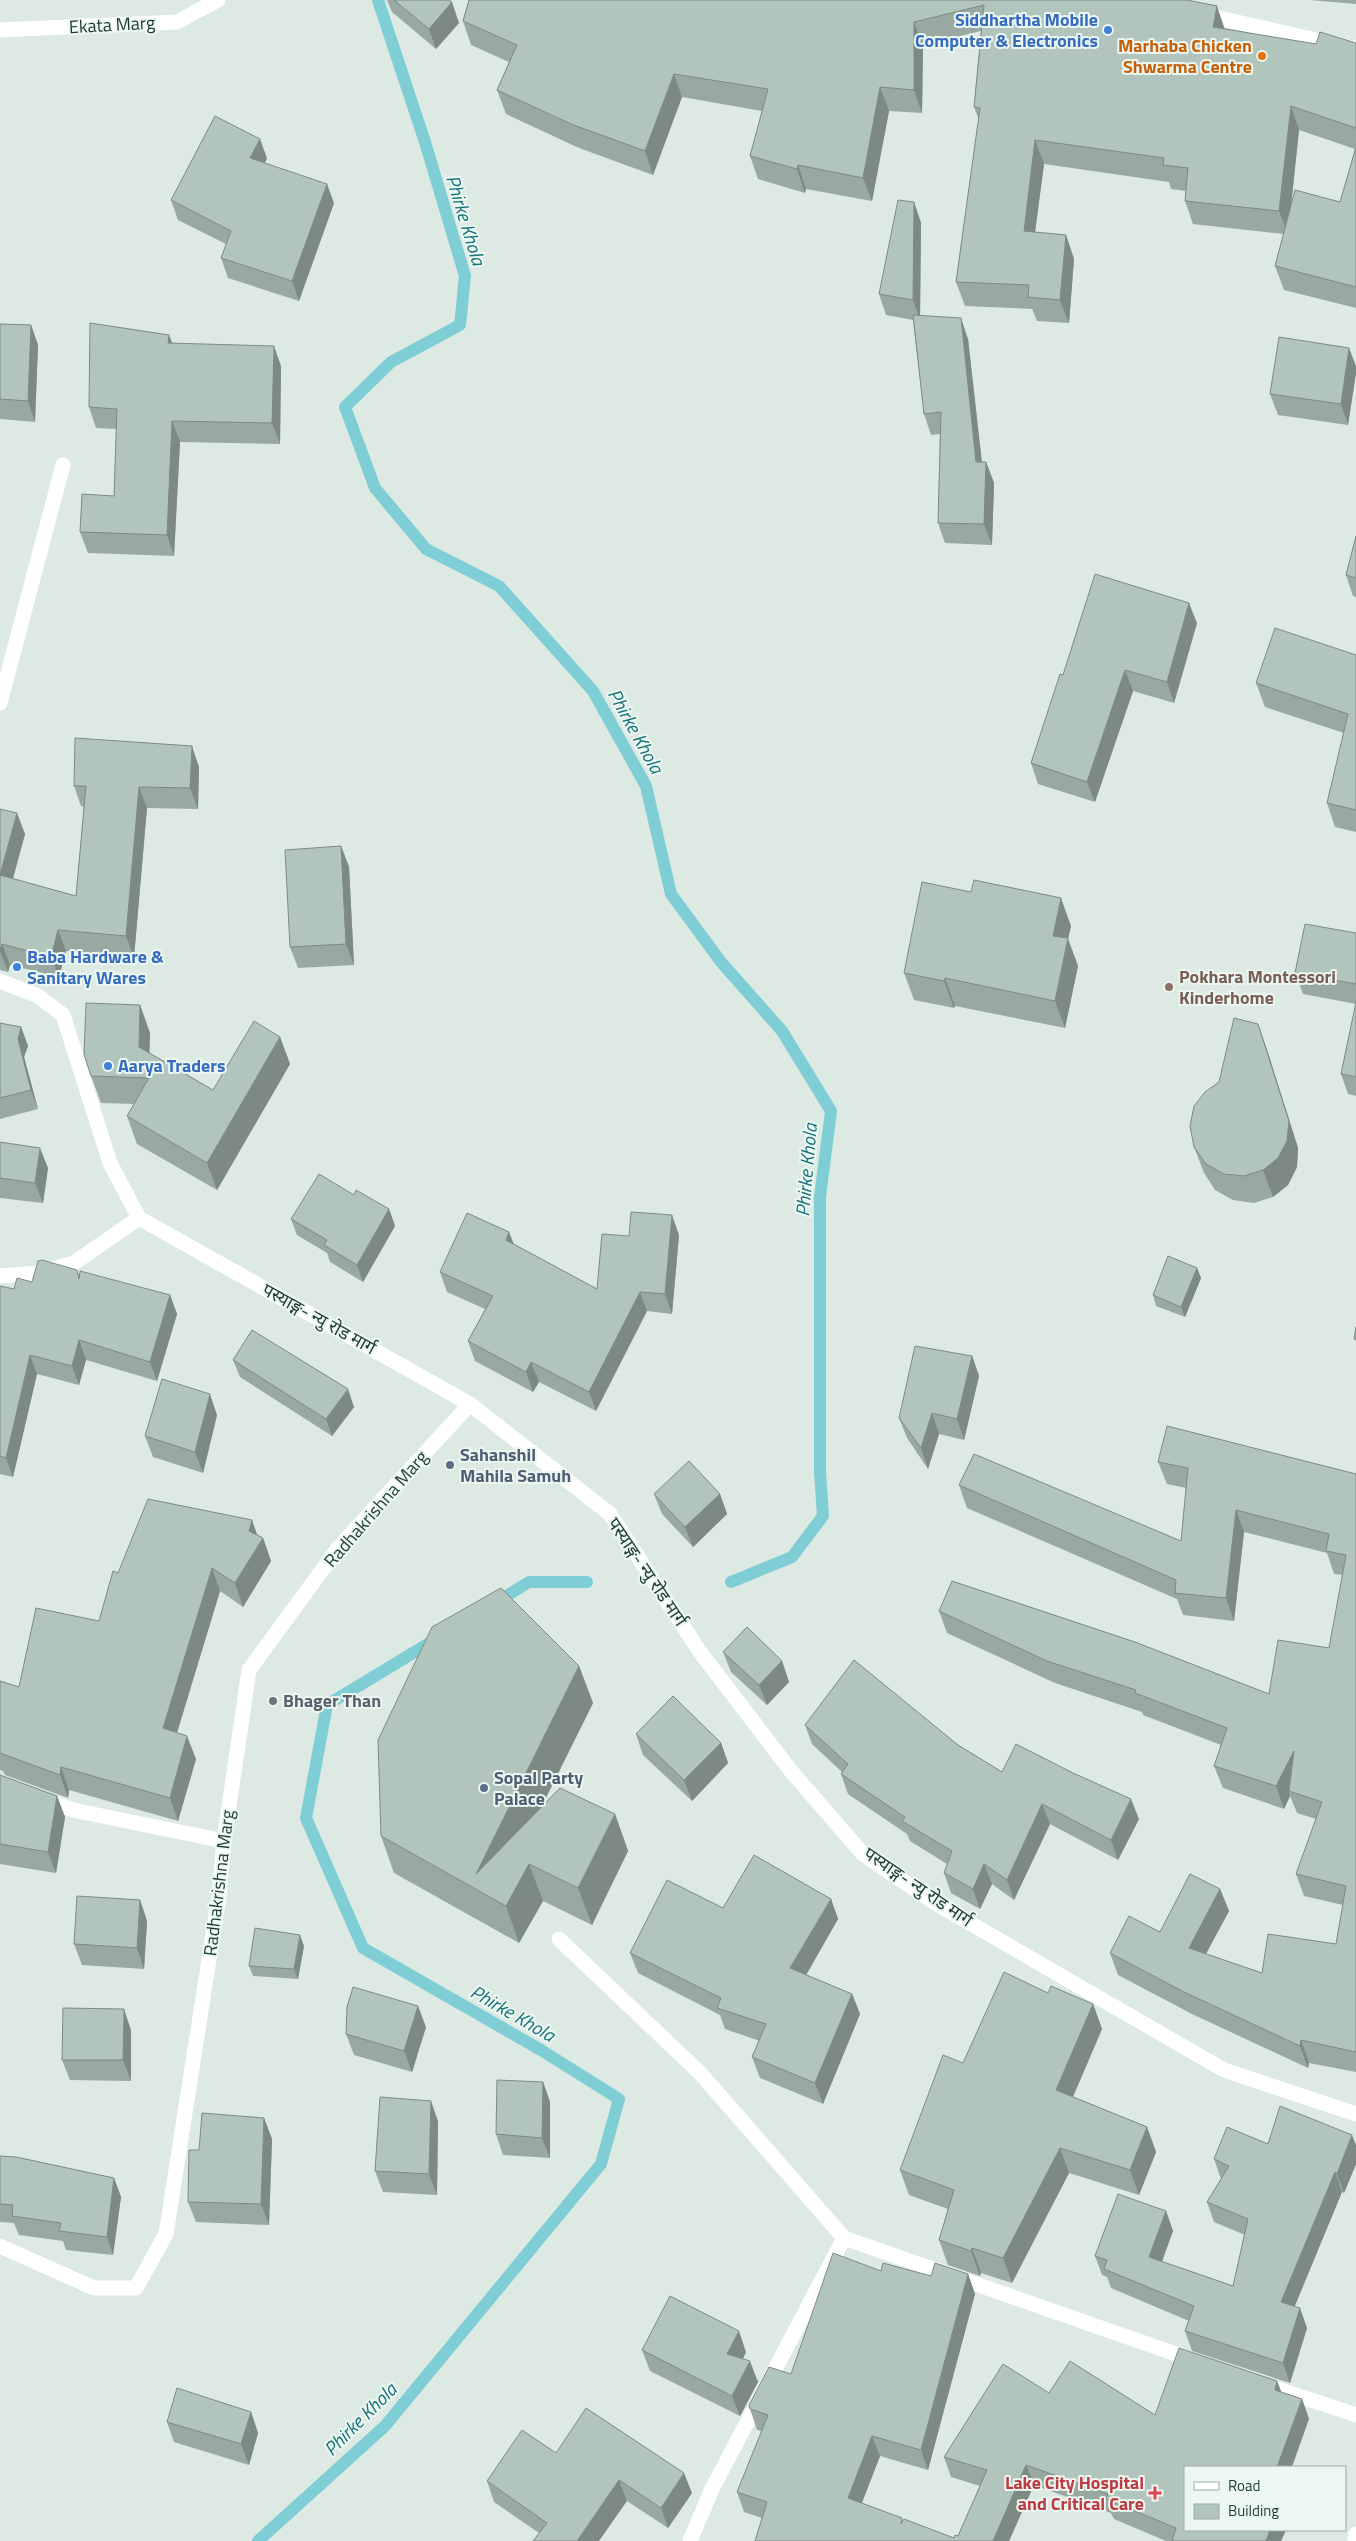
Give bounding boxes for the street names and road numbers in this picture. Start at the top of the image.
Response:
street label: Ekata Marg [68,9,156,40]
street label: पस्याङ्ग- न्यु रोड मार्ग [257,1276,382,1362]
street label: Radhakrishna Marg [317,1444,434,1573]
street label: पस्याङ्ग- न्यु रोड मार्ग [601,1512,695,1633]
street label: Radhakrishna Marg [196,1808,241,1958]
street label: पस्याङ्ग- न्यु रोड मार्ग [858,1840,979,1934]

